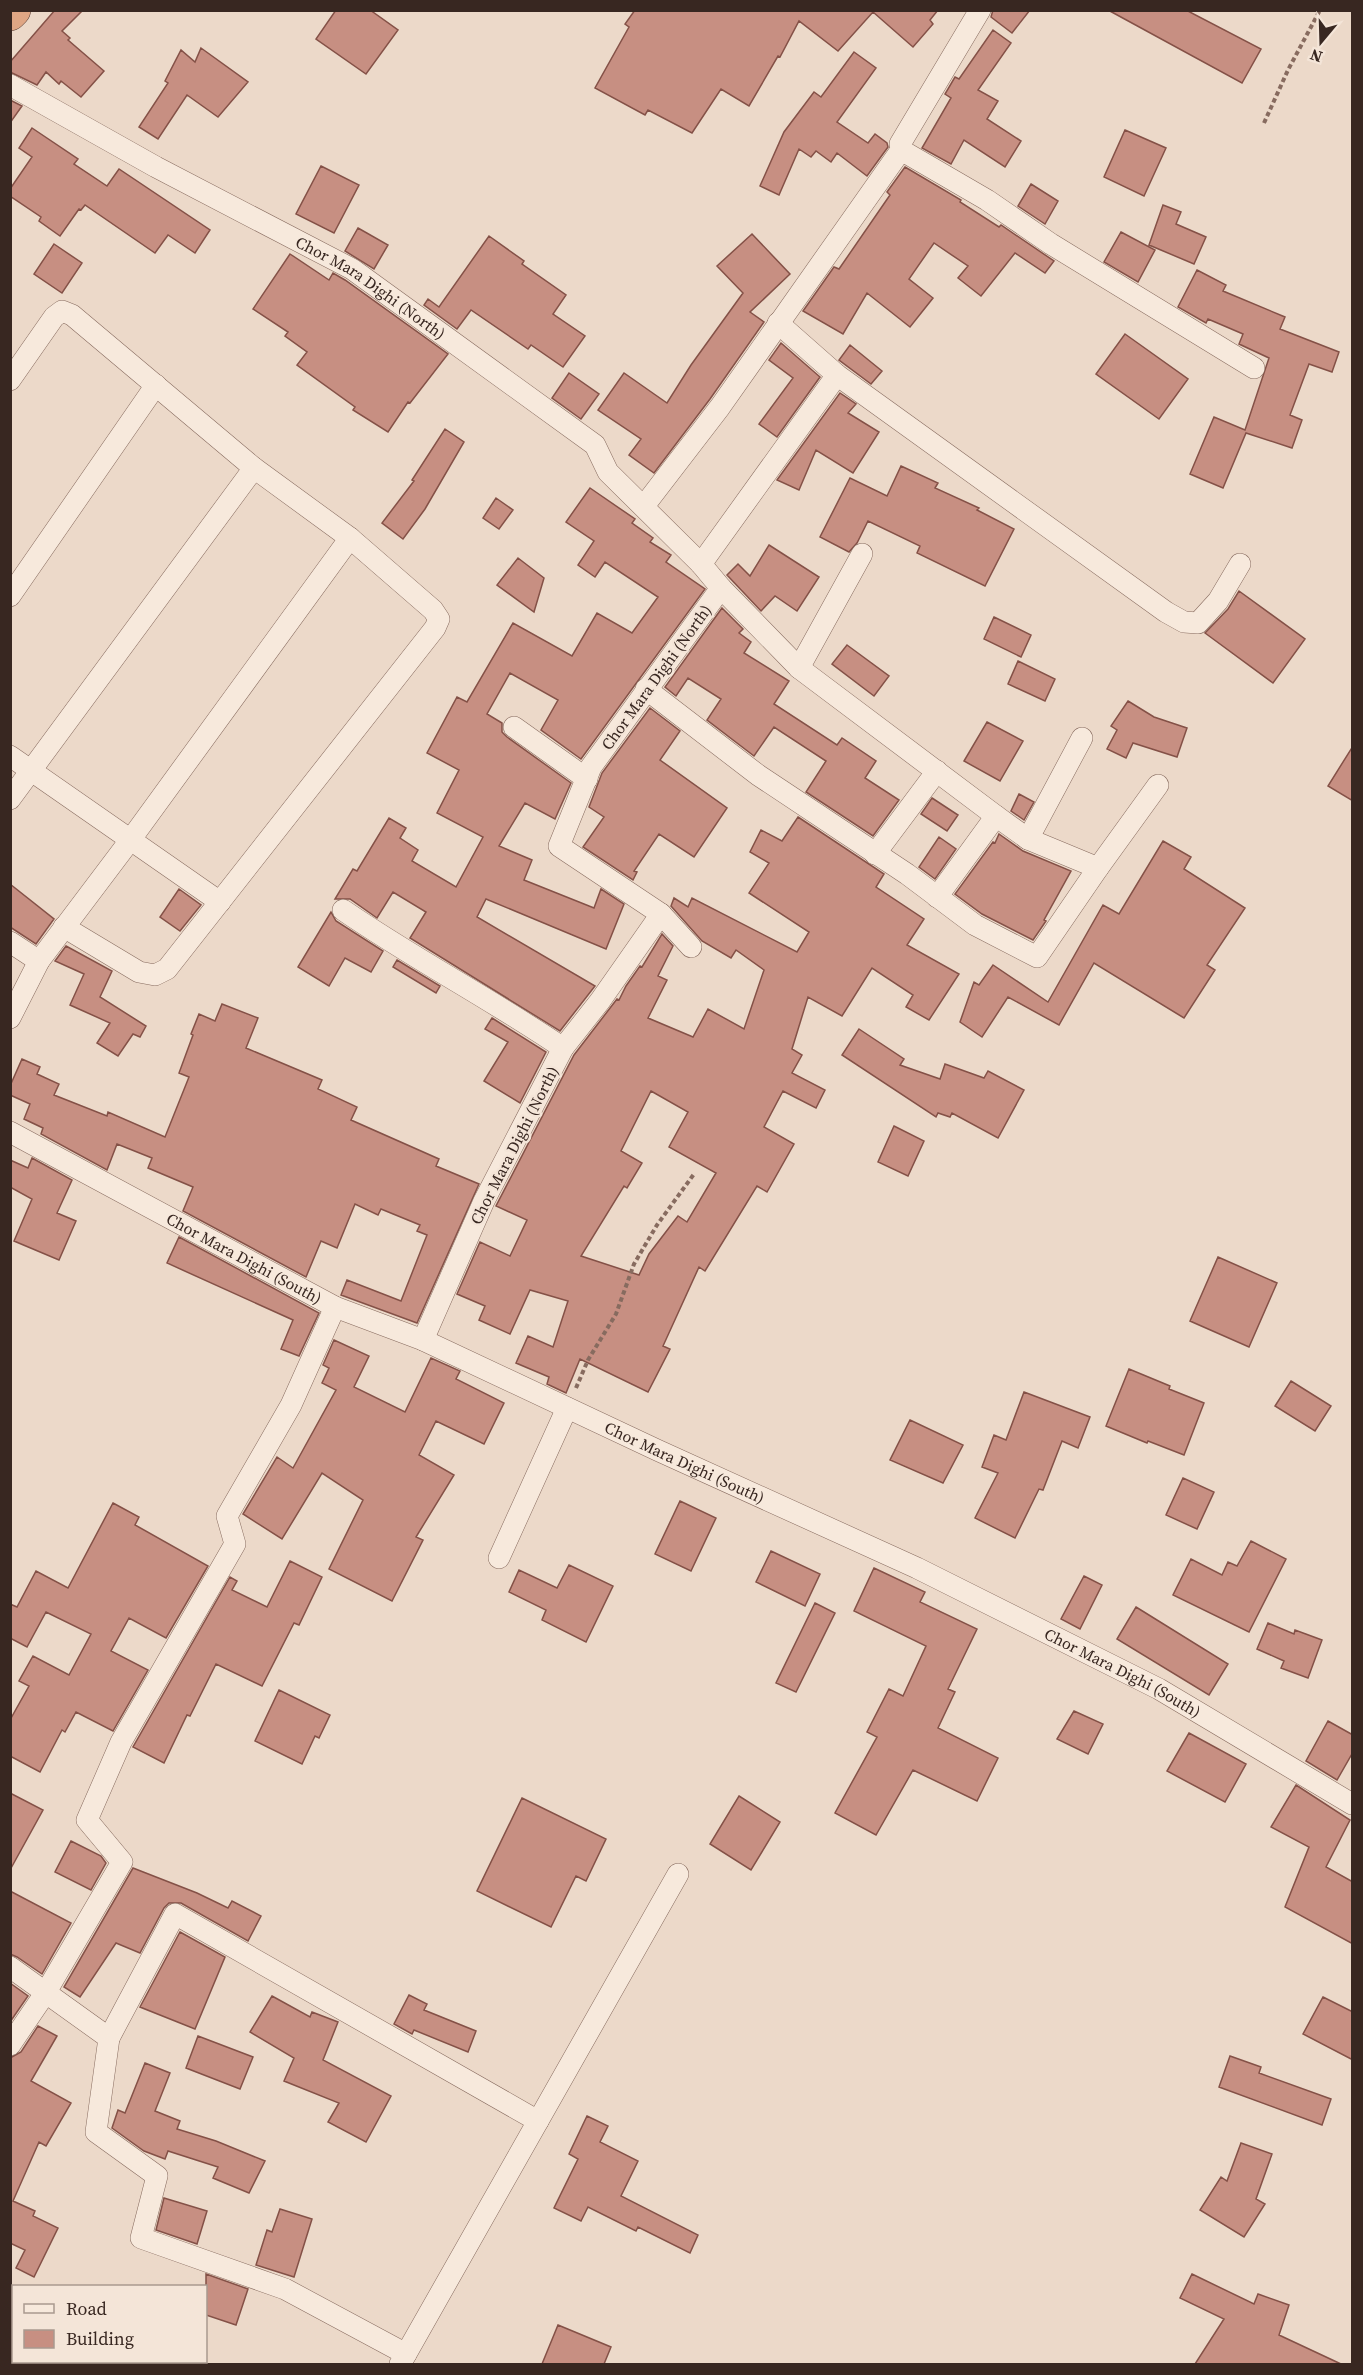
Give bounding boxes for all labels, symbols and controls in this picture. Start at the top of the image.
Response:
north arrow [1291,12,1351,72]
text: N [1307,44,1325,68]
street label: Chor Mara Dighi (North) [292,231,450,344]
street label: Chor Mara Dighi (North) [596,600,716,754]
street label: Chor Mara Dighi (North) [464,1062,564,1228]
street label: Chor Mara Dighi (South) [163,1207,326,1309]
street label: Chor Mara Dighi (South) [601,1416,768,1508]
street label: Chor Mara Dighi (South) [1041,1623,1205,1723]
legend [12,2285,207,2363]
text: Road [66,2296,107,2321]
text: Building [66,2326,134,2351]

